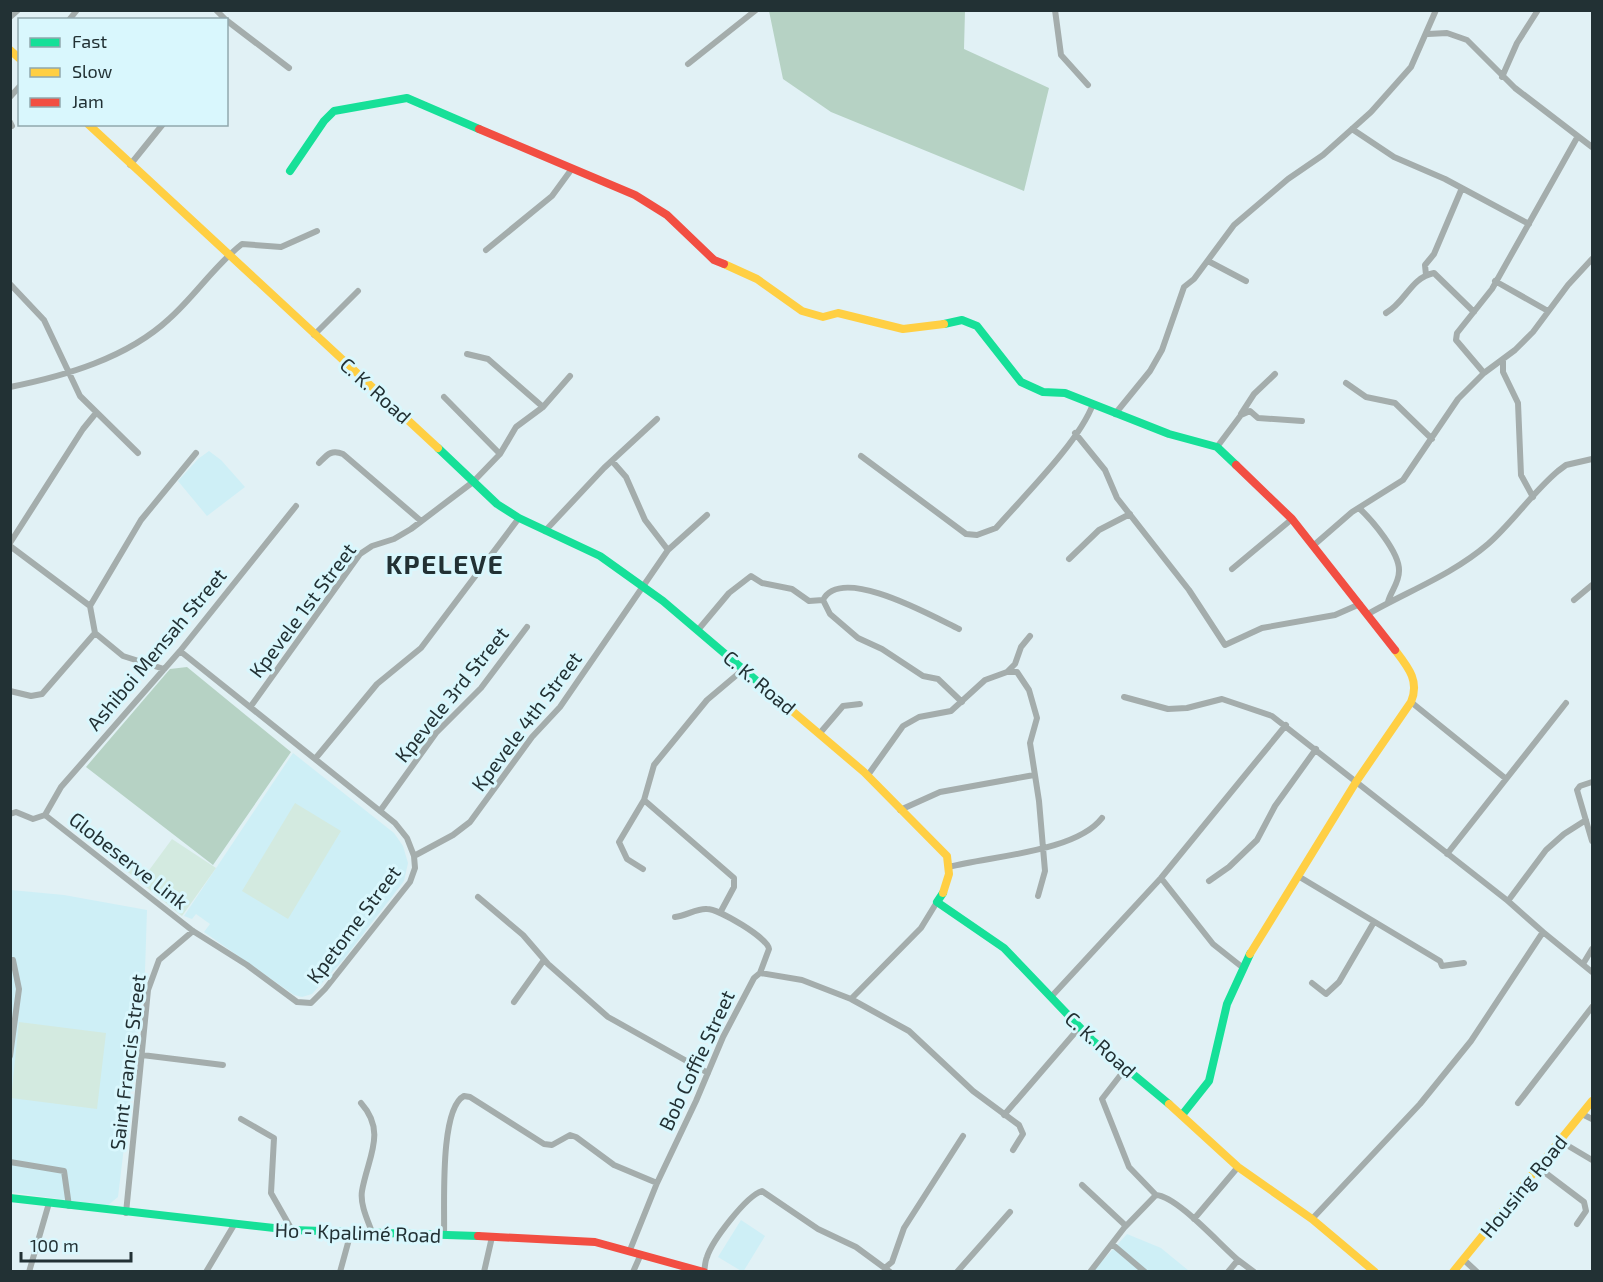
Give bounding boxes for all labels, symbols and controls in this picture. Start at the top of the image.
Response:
legend [18,18,228,126]
text: Fast [72,30,107,52]
text: Slow [72,60,113,82]
text: Jam [72,90,104,112]
street label: C. K. Road [336,352,416,428]
street label: Kpevele 1st Street [244,538,361,682]
district label: KPELEVE [386,548,504,579]
street label: Ashiboi Mensah Street [81,563,231,735]
street label: Kpevele 3rd Street [389,621,513,766]
street label: C. K. Road [719,645,801,719]
street label: Kpevele 4th Street [466,646,586,795]
street label: Globeserve Link [65,806,193,914]
street label: Kpetome Street [301,860,405,988]
street label: Saint Francis Street [104,972,150,1151]
street label: Bob Coffie Street [653,986,739,1134]
street label: C. K. Road [1061,1006,1141,1082]
street label: Housing Road [1474,1130,1572,1242]
street label: Ho - Kpalimé Road [274,1217,442,1247]
scale bar [21,1225,130,1263]
text: 100 m [30,1234,79,1256]

